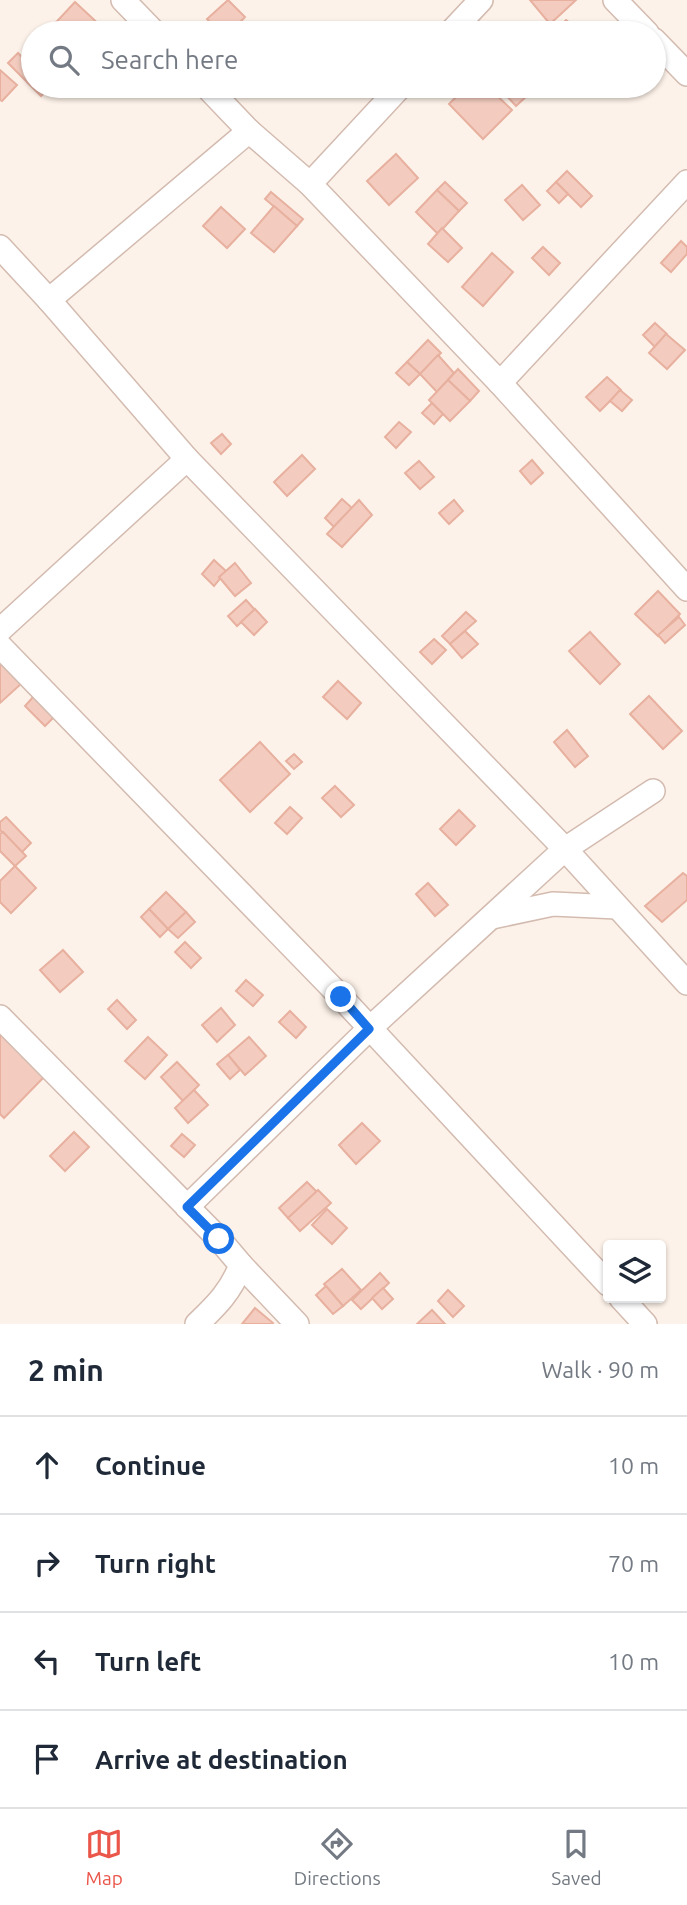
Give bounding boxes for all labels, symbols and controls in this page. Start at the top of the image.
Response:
search box [21,21,666,98]
icon: search [45,41,83,79]
text: Search here [101,45,238,74]
route end [325,981,356,1012]
route start [203,1223,234,1254]
map controls [603,1240,666,1303]
button: layers [603,1240,666,1303]
text: 2 min [28,1353,104,1387]
text: Walk · 90 m [541,1357,659,1382]
icon: ahead [28,1446,66,1484]
text: Continue [95,1451,206,1480]
text: 10 m [608,1453,659,1478]
icon: right [28,1544,66,1582]
text: Turn right [95,1549,216,1578]
text: 70 m [608,1551,659,1576]
icon: left [28,1642,66,1680]
text: Turn left [95,1647,201,1676]
text: 10 m [608,1649,659,1674]
icon: arrive [28,1740,66,1778]
text: Arrive at destination [95,1745,348,1774]
tab: Map [85,1825,123,1889]
tab: Directions [294,1825,381,1889]
tab: Saved [551,1825,602,1889]

